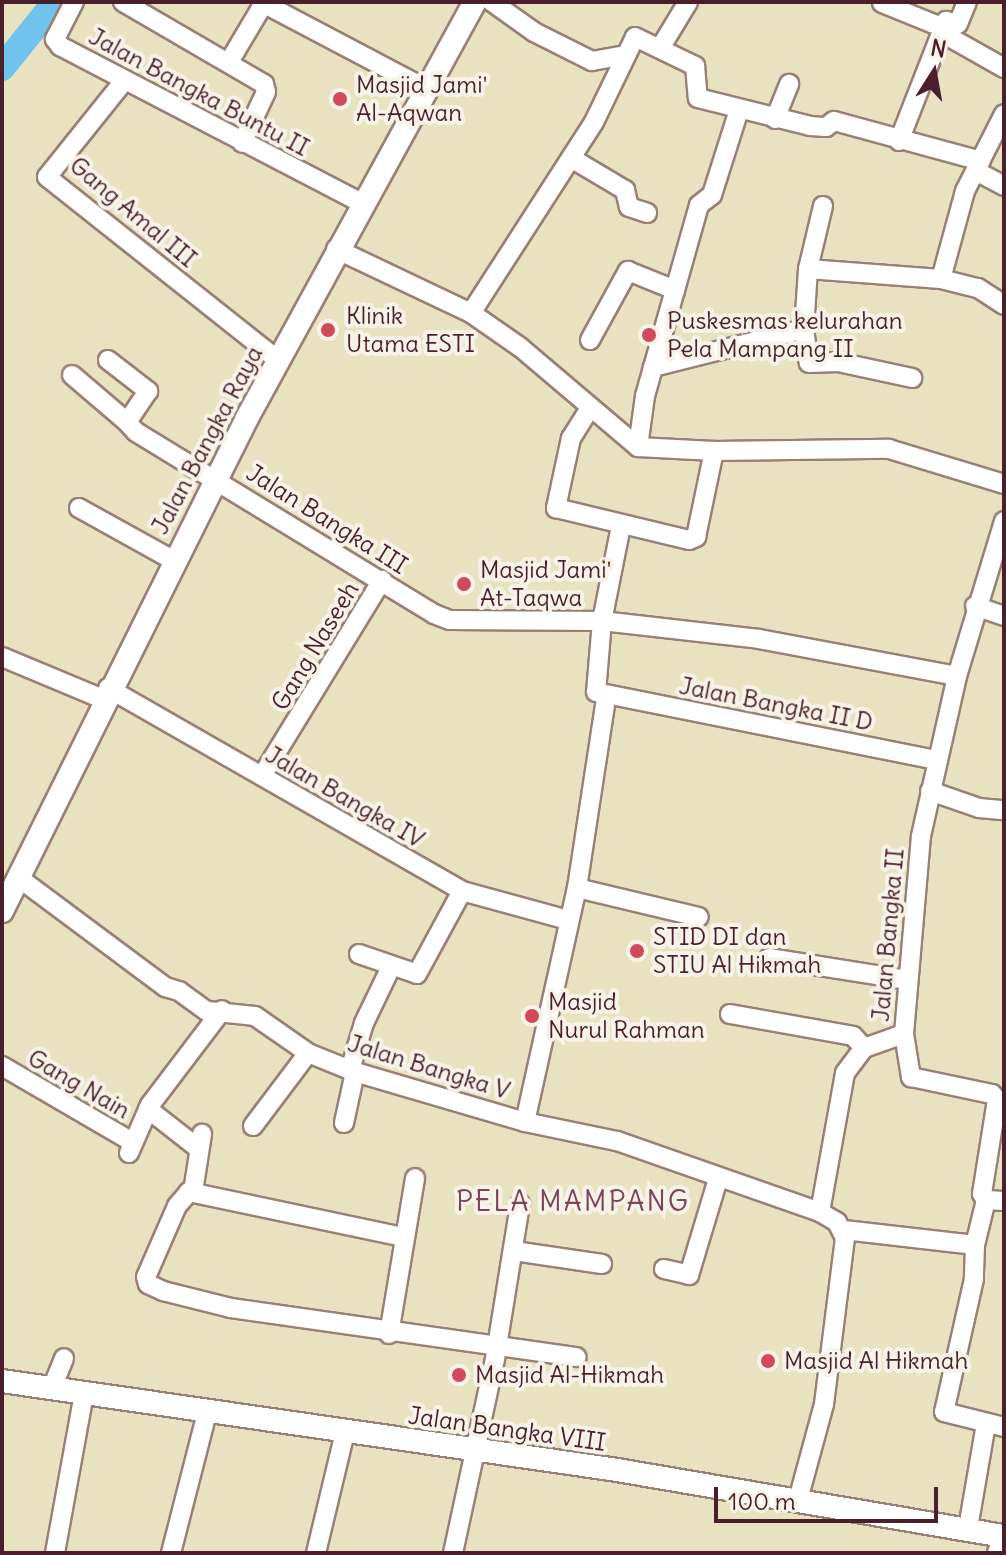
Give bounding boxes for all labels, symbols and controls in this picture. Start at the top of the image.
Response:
street label: Jalan Bangka Buntu II [84,22,314,162]
north arrow [894,32,974,112]
text: N [928,33,949,64]
place label: Masjid Jami' Al-Aqwan [356,71,487,127]
marker: Masjid Jami' Al-Aqwan [331,90,349,108]
street label: Gang Amal III [64,151,202,273]
place label: Klinik Utama ESTI [346,302,475,358]
place label: Puskesmas kelurahan Pela Mampang II [667,307,903,363]
marker: Klinik Utama ESTI [317,319,339,341]
marker: Puskesmas kelurahan Pela Mampang II [638,324,660,346]
street label: Jalan Bangka Raya [145,341,269,539]
street label: Jalan Bangka III [241,458,413,580]
place label: Masjid Jami' At-Taqwa [480,556,611,612]
marker: Masjid Jami' At-Taqwa [455,575,473,593]
street label: Gang Naseeh [265,577,365,715]
street label: Jalan Bangka II D [677,671,875,737]
street label: Jalan Bangka IV [261,740,429,854]
street label: Jalan Bangka II [866,847,910,1023]
place label: STID DI dan STIU Al Hikmah [653,923,821,979]
marker: STID DI dan STIU Al Hikmah [628,942,646,960]
place label: Masjid Nurul Rahman [548,988,705,1044]
marker: Masjid Nurul Rahman [523,1007,541,1025]
street label: Jalan Bangka V [345,1029,513,1105]
street label: Gang Nain [23,1043,135,1125]
district label: PELA MAMPANG [456,1184,690,1218]
place label: Masjid Al Hikmah [784,1347,968,1375]
marker: Masjid Al Hikmah [759,1352,777,1370]
place label: Masjid Al-Hikmah [475,1361,664,1389]
marker: Masjid Al-Hikmah [450,1366,468,1384]
street label: Jalan Bangka VIII [406,1401,608,1457]
scale bar [718,1471,942,1521]
text: 100 m [728,1486,796,1516]

